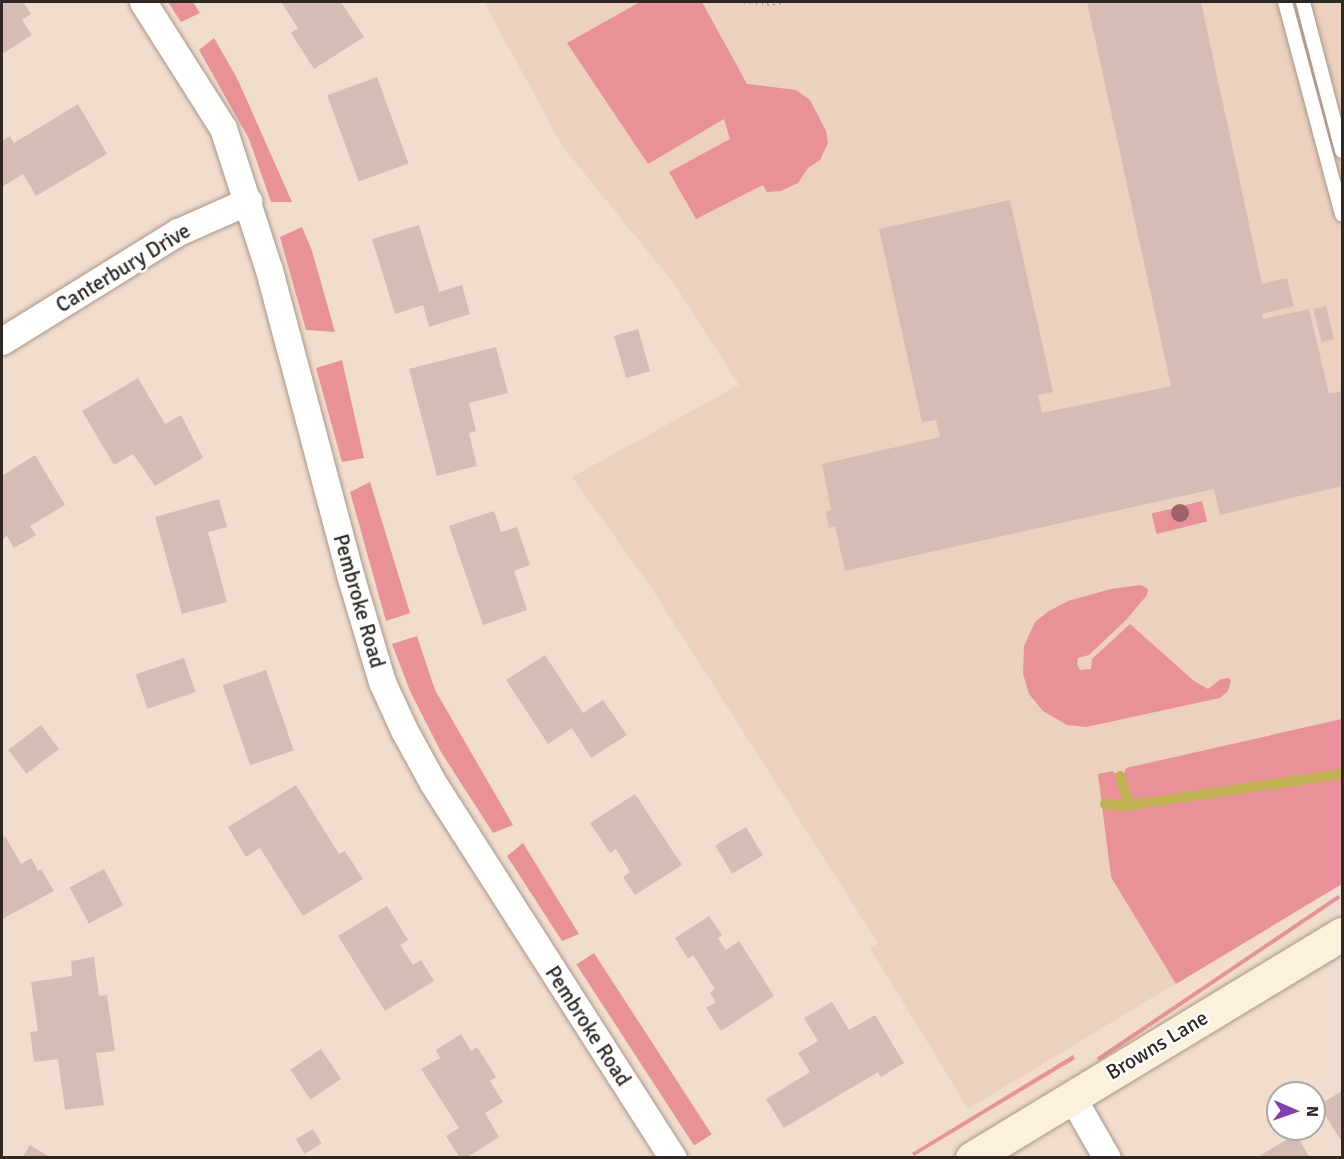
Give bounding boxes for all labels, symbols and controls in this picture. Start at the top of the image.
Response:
street label: Canterbury Drive [51,218,195,318]
street label: Pembroke Road [328,531,390,671]
street label: Pembroke Road [540,961,636,1091]
street label: Browns Lane [1102,1005,1212,1085]
north arrow [1266,1081,1326,1141]
text: N [1302,1106,1322,1117]

